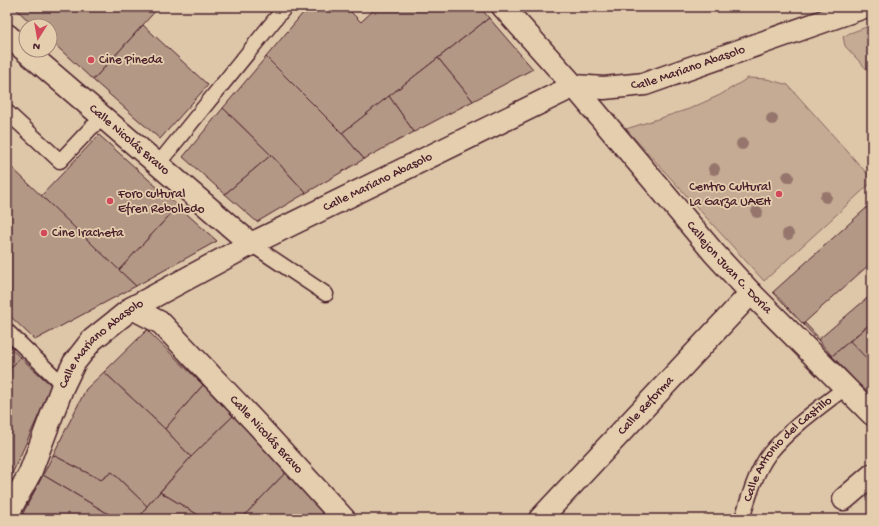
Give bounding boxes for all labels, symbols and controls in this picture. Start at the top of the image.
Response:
north arrow [18,18,58,58]
text: N [32,39,41,52]
street label: Calle Mariano Abasolo [630,42,747,93]
place label: Cine Pineda [99,53,163,68]
marker: Cine Pineda [86,55,96,65]
street label: Calle Nicolás Bravo [86,101,173,179]
street label: Calle Mariano Abasolo [321,149,435,215]
place label: Centro Cultural La Garza UAEH [689,180,772,210]
place label: Foro cultural Efren Rebolledo [117,187,205,217]
marker: Centro Cultural La Garza UAEH [774,189,784,199]
marker: Foro cultural Efren Rebolledo [105,196,115,206]
street label: Callejon Juan C. Doria [683,218,776,318]
place label: Cine Iracheta [52,226,124,241]
marker: Cine Iracheta [39,228,49,238]
street label: Calle Mariano Abasolo [55,296,146,391]
street label: Calle Reforma [615,373,677,438]
street label: Calle Nicolás Bravo [226,392,306,477]
street label: Calle Antonio del Castillo [740,393,835,504]

